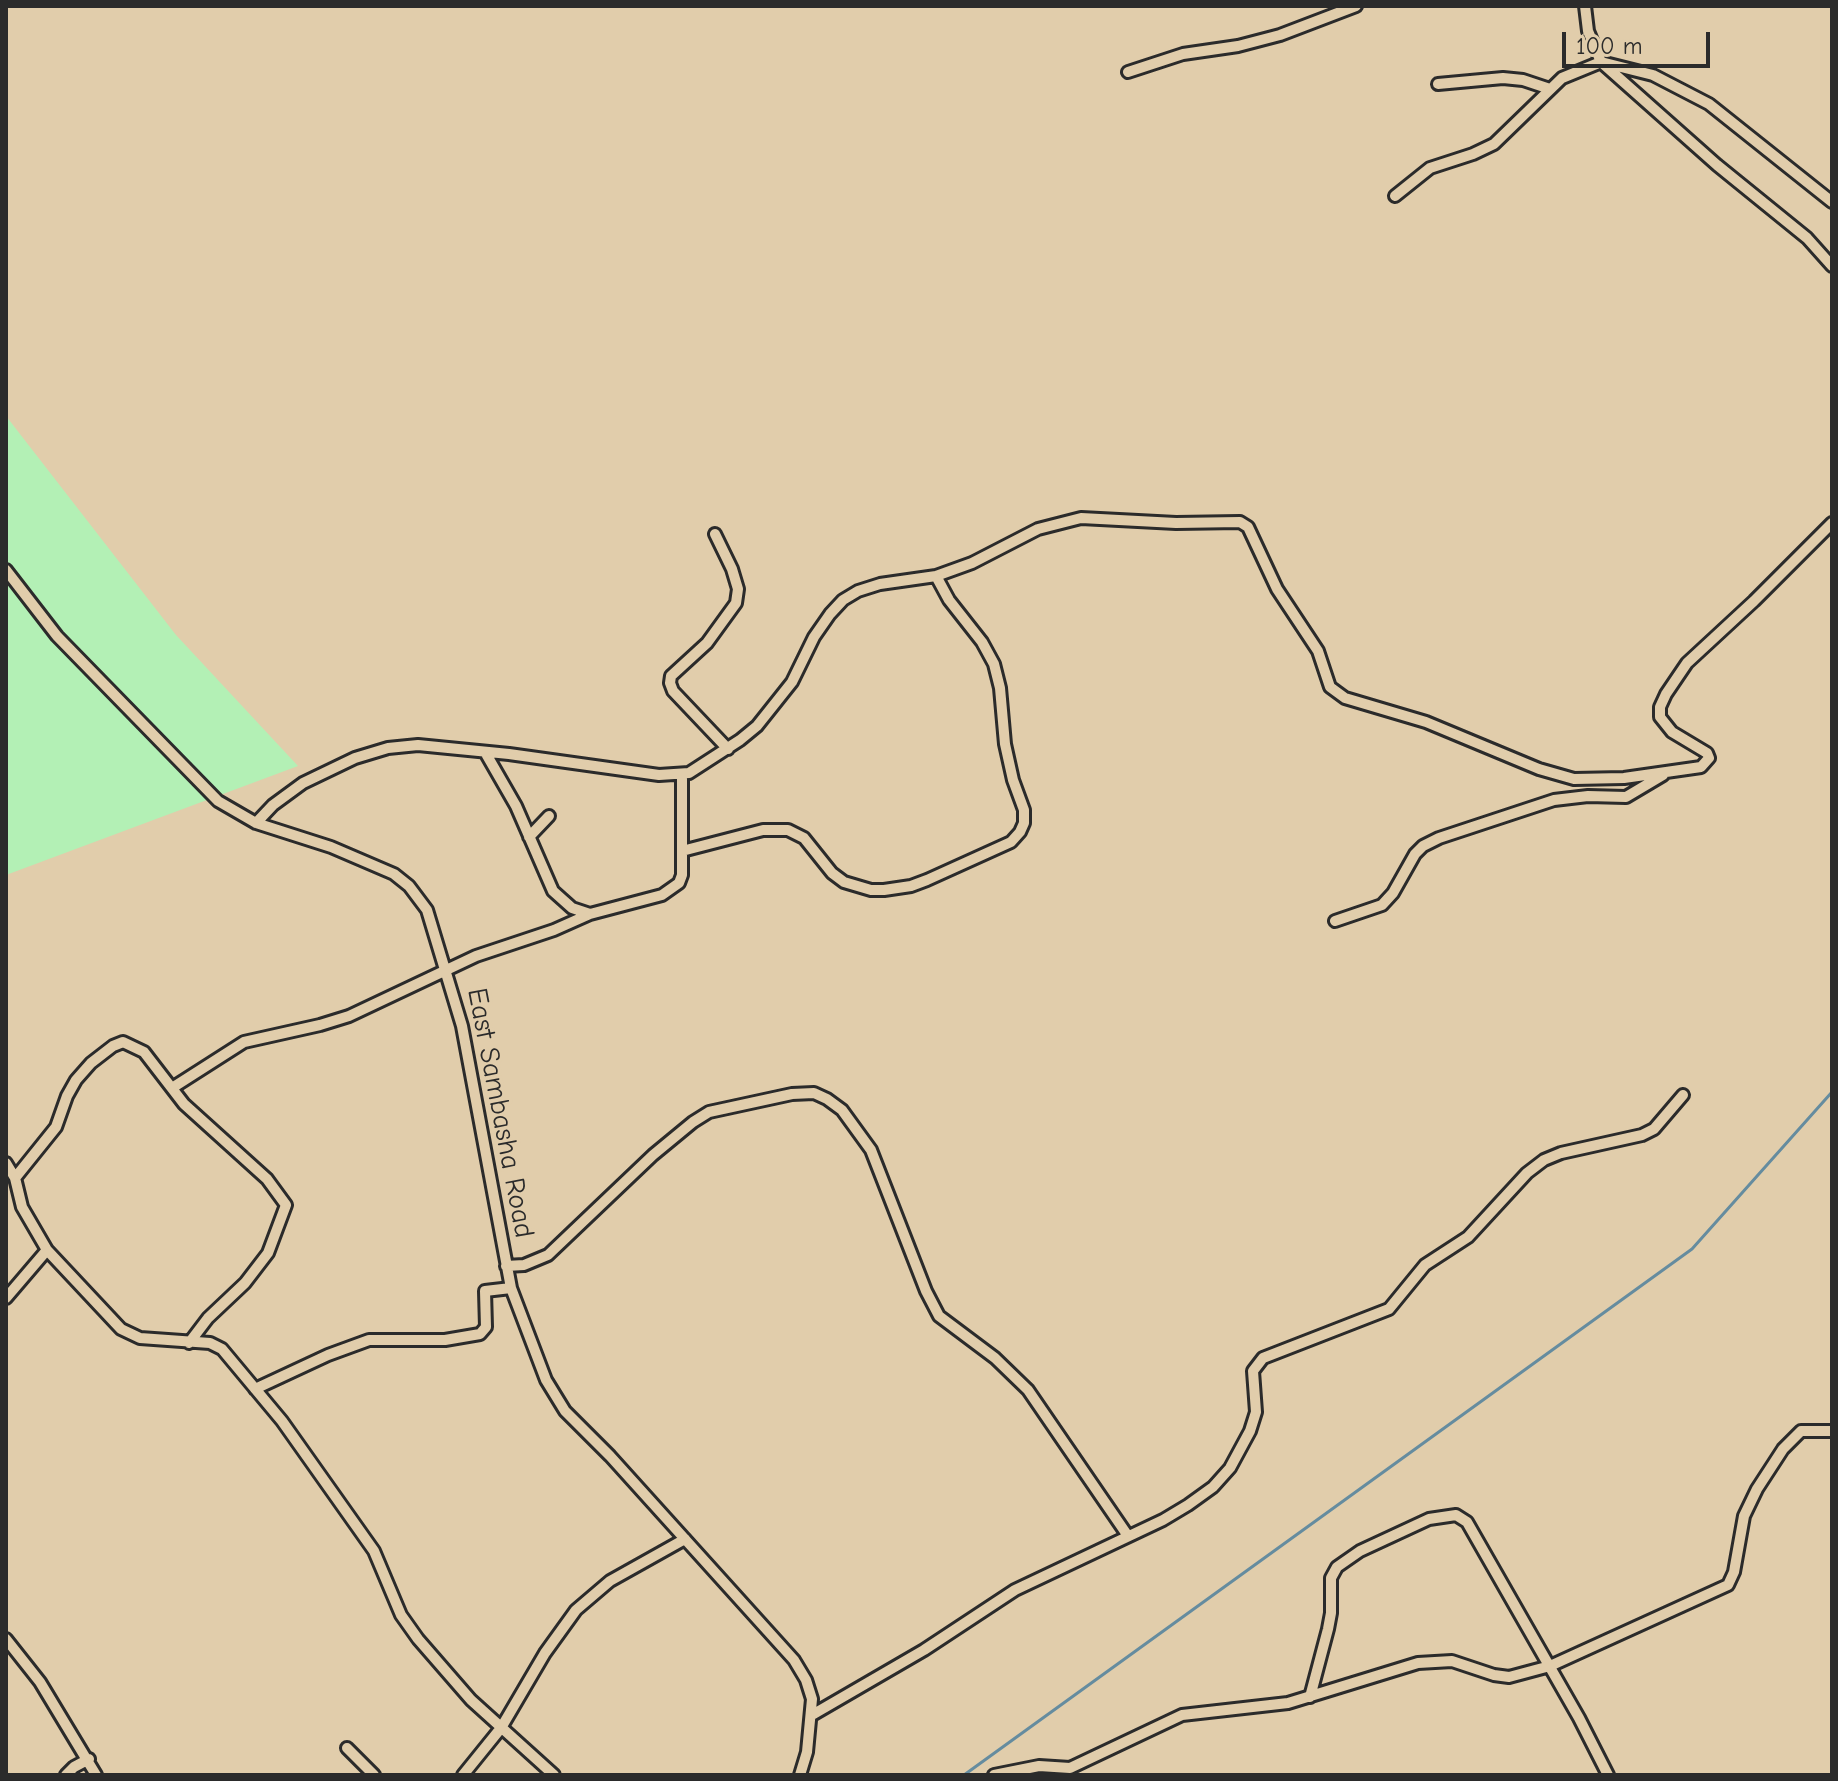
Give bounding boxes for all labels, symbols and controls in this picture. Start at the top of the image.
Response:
scale bar [1566,16,1714,66]
text: 100 m [1576,32,1643,60]
street label: East Sambasha Road [459,985,541,1241]

